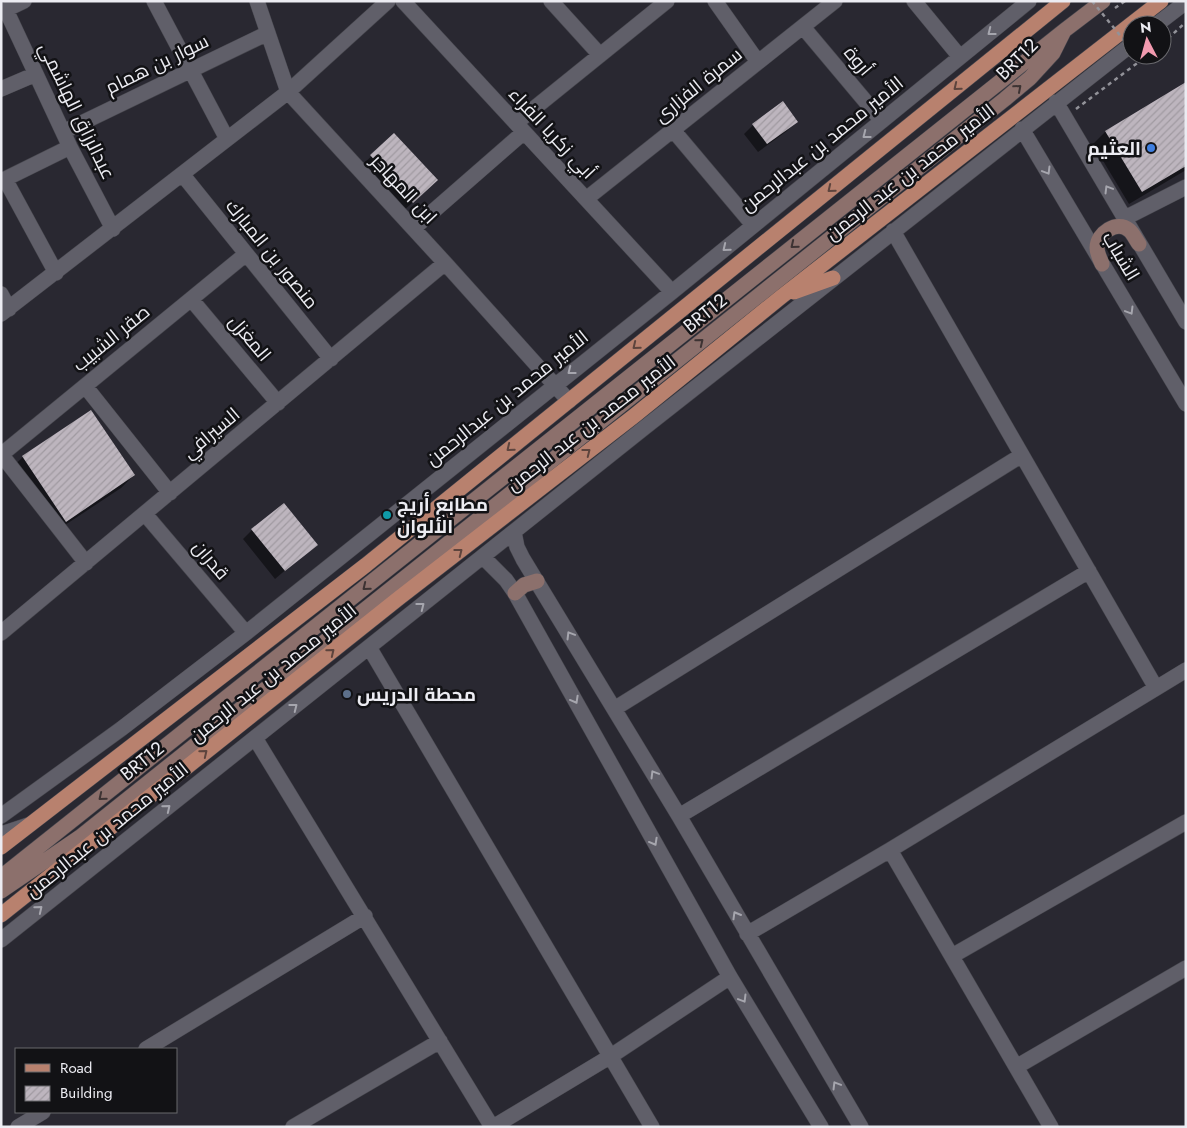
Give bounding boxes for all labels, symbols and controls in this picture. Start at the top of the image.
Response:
north arrow [1122,15,1172,65]
text: N [1139,17,1152,38]
one-way arrow [988,26,997,34]
street label: سوار بن همام [101,27,213,101]
street label: BRT12 [990,32,1044,86]
street label: عبدالرزاق الهاشمي [31,38,122,184]
street label: أروة [838,40,878,82]
street label: سمرة الفزارى [648,41,748,129]
street label: الأمير محمد بن عبدالرحمن [735,70,909,218]
street label: أبي زكريا الفراء [502,81,602,186]
one-way arrow [954,81,963,90]
one-way arrow [1013,84,1022,93]
street label: الأمير محمد بن عبد الرحمن [820,97,1000,247]
one-way arrow [862,129,871,138]
place label: العثيم [1087,135,1141,162]
marker: العثيم [1145,142,1157,154]
street label: ابن المهاجر [364,147,443,230]
one-way arrow [1040,166,1050,175]
one-way arrow [828,183,837,191]
one-way arrow [1104,186,1114,195]
street label: منصور بن المبارك [219,193,325,315]
street label: الشباب [1096,226,1146,286]
one-way arrow [791,240,800,248]
one-way arrow [722,242,731,251]
street label: BRT12 [677,287,733,339]
street label: صقر الشبيب [67,298,155,378]
one-way arrow [1124,305,1134,314]
street label: المغزل [222,309,278,367]
street label: الأمير محمد بن عبدالرحمن [420,324,594,472]
one-way arrow [633,340,642,349]
one-way arrow [694,340,703,348]
street label: الأمير محمد بن عبد الرحمن [501,348,681,498]
one-way arrow [568,366,577,375]
street label: السيرافي [176,401,246,466]
one-way arrow [507,443,516,452]
one-way arrow [581,450,590,458]
place label: مطابع أريج الألوان [397,491,488,540]
marker: مطابع أريج الألوان [381,509,393,521]
street label: قدران [186,534,236,586]
one-way arrow [453,548,462,557]
one-way arrow [363,581,372,589]
street label: الأمير محمد بن عبد الرحمن [184,597,362,749]
one-way arrow [415,603,425,612]
one-way arrow [566,632,576,641]
one-way arrow [325,650,334,658]
place label: محطة الدريس [357,681,476,708]
marker: محطة الدريس [341,688,353,700]
one-way arrow [569,695,579,704]
one-way arrow [288,704,297,712]
street label: BRT12 [114,735,170,787]
one-way arrow [198,751,207,759]
street label: الأمير محمد بن عبدالرحمن [20,756,194,904]
one-way arrow [650,771,660,780]
one-way arrow [99,792,108,800]
one-way arrow [161,805,170,814]
one-way arrow [648,837,658,846]
one-way arrow [34,906,43,915]
one-way arrow [732,911,742,920]
one-way arrow [737,993,747,1002]
legend [15,1048,178,1113]
text: Road [60,1057,92,1079]
one-way arrow [833,1081,843,1090]
text: Building [60,1082,112,1104]

